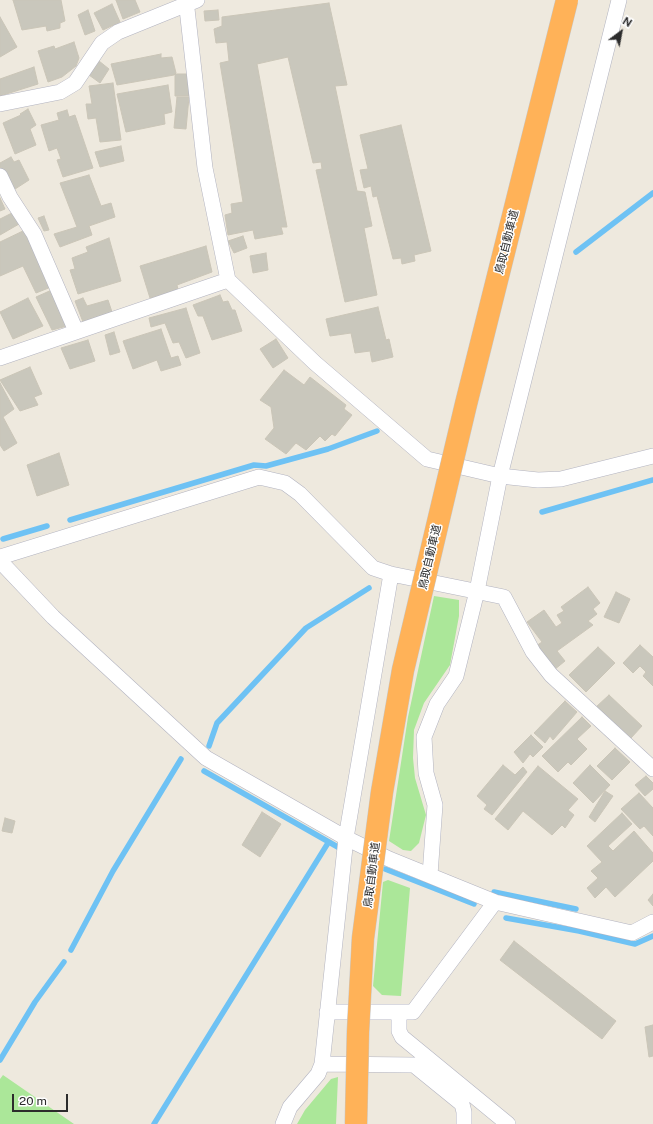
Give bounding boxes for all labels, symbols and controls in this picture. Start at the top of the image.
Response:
north arrow [601,12,641,52]
text: N [621,14,634,29]
street label: 鳥取自動車道 [493,208,521,276]
street label: 鳥取自動車道 [416,523,444,591]
street label: 鳥取自動車道 [361,841,383,909]
scale bar [14,1086,70,1112]
text: 20 m [19,1094,47,1108]

